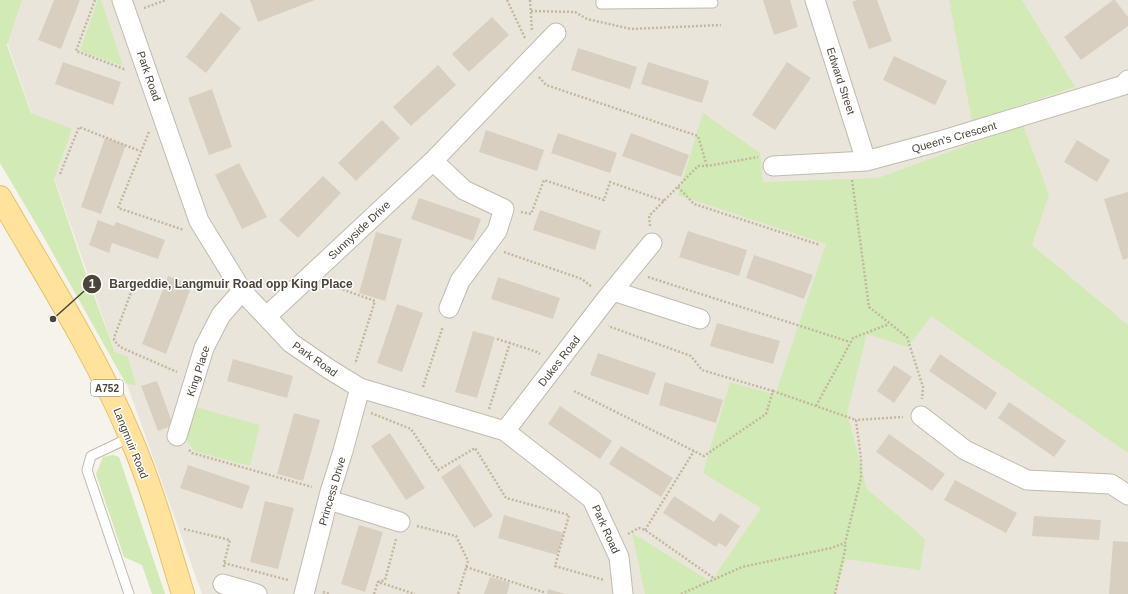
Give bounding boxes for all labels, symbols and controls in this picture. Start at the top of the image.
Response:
street label: Edward Street [825,46,857,116]
street label: Park Road [135,49,163,103]
street label: Queen's Crescent [910,119,998,155]
street label: Sunnyside Drive [326,198,392,262]
callout: Bargeddie, Langmuir Road opp King Place [82,272,361,296]
text: 1 [89,277,96,291]
text: Bargeddie, Langmuir Road opp King Place [109,277,353,291]
street label: Dukes Road [536,333,582,389]
street label: Park Road [290,339,340,379]
street label: King Place [184,344,212,398]
road number: A752 [91,380,123,396]
street label: Langmuir Road [111,406,151,480]
street label: Princess Drive [316,455,348,527]
street label: Park Road [590,503,622,555]

